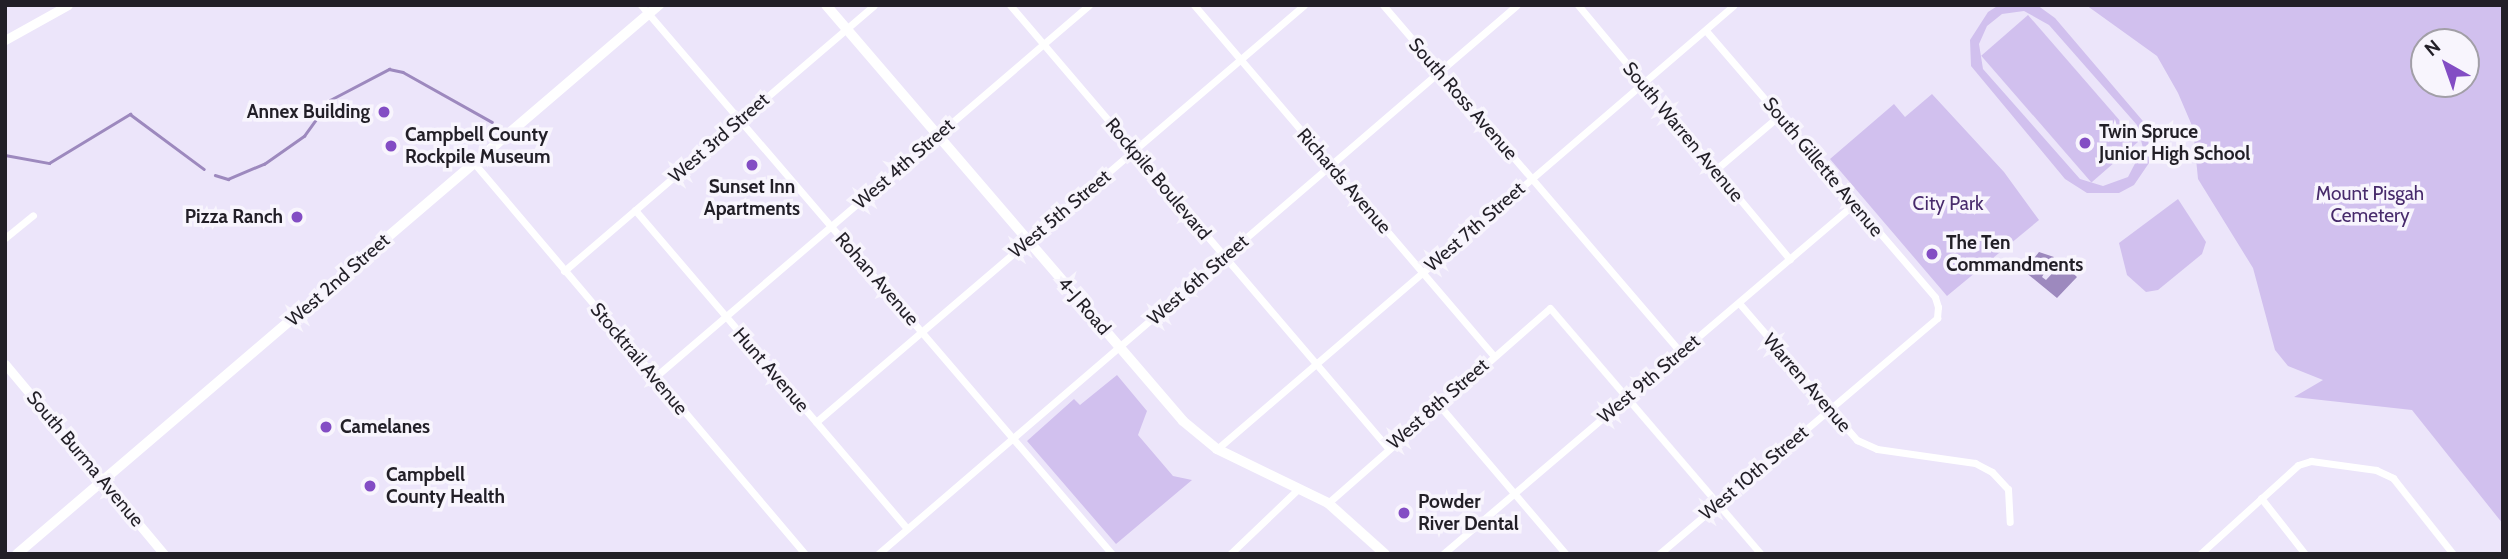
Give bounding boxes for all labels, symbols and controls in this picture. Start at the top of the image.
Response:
north arrow [2410,28,2480,98]
street label: South Ross Avenue [1404,33,1522,165]
text: N [2420,35,2445,61]
street label: South Warren Avenue [1618,57,1748,207]
street label: West 3rd Street [664,88,774,188]
street label: South Gillette Avenue [1758,93,1888,241]
place label: Annex Building [247,101,370,123]
marker: Annex Building [376,104,392,120]
street label: Rockpile Boulevard [1100,113,1216,245]
street label: West 4th Street [849,114,959,214]
place label: Twin Spruce Junior High School [2099,121,2250,165]
place label: Campbell County Rockpile Museum [405,124,551,168]
street label: Richards Avenue [1292,124,1396,238]
marker: Twin Spruce Junior High School [2077,135,2093,151]
marker: Campbell County Rockpile Museum [383,138,399,154]
marker: Sunset Inn Apartments [744,157,760,173]
street label: West 5th Street [1005,165,1115,263]
place label: Sunset Inn Apartments [704,176,800,220]
street label: West 7th Street [1420,177,1530,277]
park label: Mount Pisgah Cemetery [2316,183,2424,227]
park label: City Park [1913,193,1983,215]
place label: Pizza Ranch [185,206,283,228]
marker: Pizza Ranch [289,209,305,225]
street label: Rohan Avenue [830,228,924,330]
street label: West 2nd Street [282,229,394,331]
street label: West 6th Street [1143,230,1253,330]
place label: The Ten Commandments [1946,232,2083,276]
marker: The Ten Commandments [1924,246,1940,262]
street label: 4-J Road [1053,272,1115,340]
street label: Stocktrail Avenue [586,298,692,420]
street label: Hunt Avenue [728,323,814,417]
street label: Warren Avenue [1758,329,1856,437]
street label: West 9th Street [1593,330,1705,428]
street label: West 8th Street [1383,354,1493,454]
street label: South Burma Avenue [22,387,148,531]
place label: Camelanes [340,416,430,438]
marker: Camelanes [318,419,334,435]
street label: West 10th Street [1695,421,1813,525]
place label: Campbell County Health [386,464,505,508]
marker: Campbell County Health [360,476,380,496]
place label: Powder River Dental [1418,491,1519,535]
marker: Powder River Dental [1396,505,1412,521]

